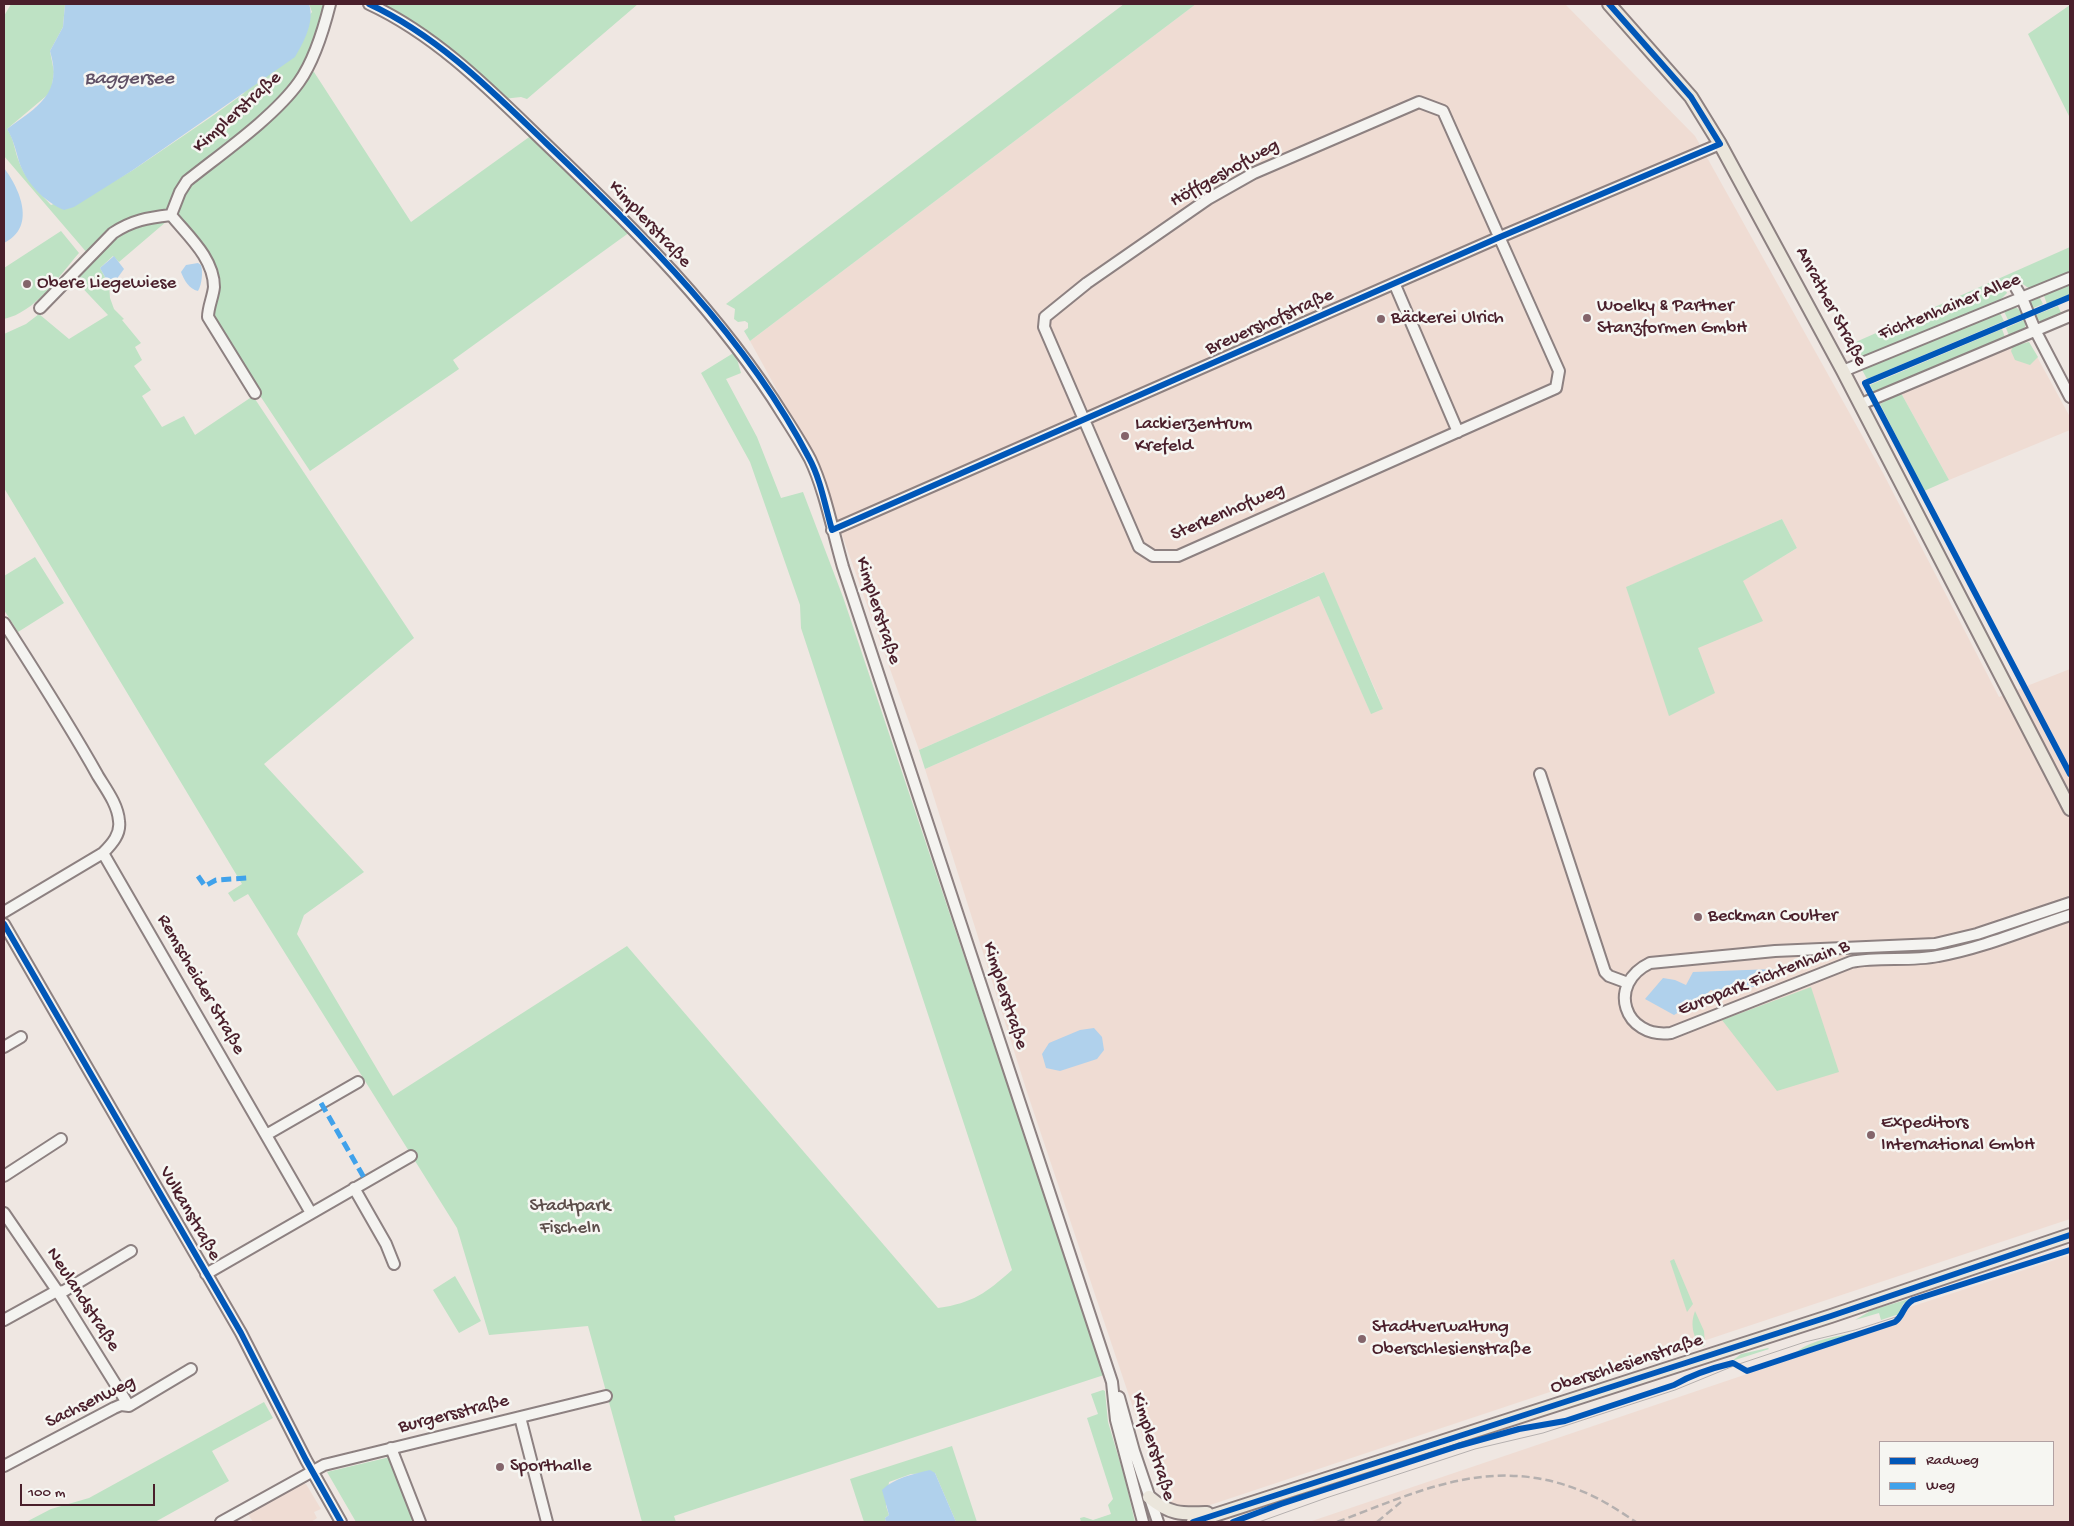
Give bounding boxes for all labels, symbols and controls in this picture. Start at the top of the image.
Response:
street label: Kimplerstraße [189,67,287,159]
water label: Baggersee [84,68,174,92]
street label: Höffgeshofweg [1166,135,1284,213]
street label: Kimplerstraße [603,176,695,274]
street label: Anrather Straße [1789,244,1871,370]
street label: Fichtenhainer Allee [1876,269,2024,347]
place label: Obere Liegewiese [37,273,176,295]
marker: Obere Liegewiese [21,278,33,290]
street label: Breuershofstraße [1202,285,1338,361]
place label: Woelky & Partner Stanzformen GmbH [1597,296,1747,340]
place label: Bäckerei Ulrich [1391,308,1504,330]
marker: Woelky & Partner Stanzformen GmbH [1581,312,1593,324]
marker: Bäckerei Ulrich [1375,313,1387,325]
place label: Lackierzentrum Krefeld [1135,414,1252,458]
marker: Lackierzentrum Krefeld [1119,430,1131,442]
street label: Sterkenhofweg [1168,479,1288,547]
street label: Kimplerstraße [849,554,905,668]
place label: Beckman Coulter [1708,906,1838,928]
street label: Remscheider Straße [151,911,249,1059]
marker: Beckman Coulter [1692,911,1704,923]
street label: Europark Fichtenhain B [1675,936,1853,1022]
street label: Kimplerstraße [976,939,1032,1053]
place label: Expeditors International GmbH [1881,1113,2035,1157]
marker: Expeditors International GmbH [1865,1129,1877,1141]
street label: Vulkanstraße [153,1163,225,1265]
park label: Stadtpark Fischeln [529,1196,611,1240]
street label: Neulandstraße [40,1244,124,1356]
place label: Stadtverwaltung Oberschlesienstraße [1372,1317,1531,1361]
street label: Oberschlesienstraße [1548,1330,1706,1400]
marker: Stadtverwaltung Oberschlesienstraße [1356,1333,1368,1345]
street label: Sachsenweg [42,1371,140,1435]
street label: Burgersstraße [396,1390,512,1440]
street label: Kimplerstraße [1125,1390,1179,1504]
legend [1879,1441,2054,1506]
text: Radweg [1926,1452,1979,1470]
place label: Sporthalle [510,1456,591,1478]
marker: Sporthalle [494,1461,506,1473]
scale bar [22,1474,158,1506]
text: Weg [1926,1477,1955,1495]
text: 100 m [28,1484,65,1502]

